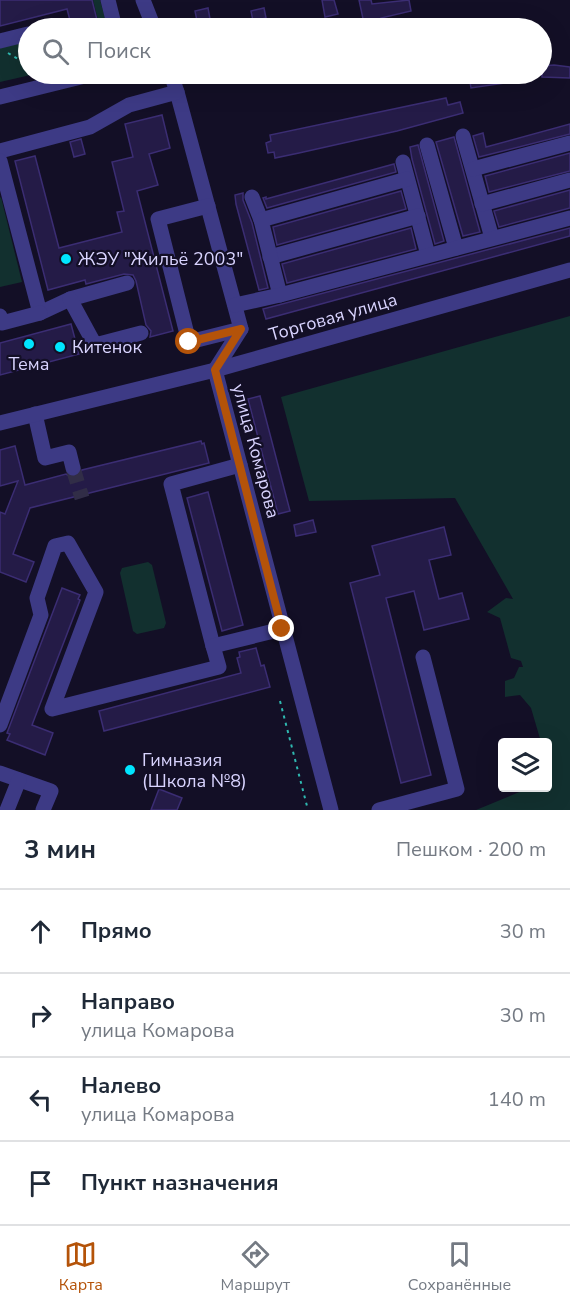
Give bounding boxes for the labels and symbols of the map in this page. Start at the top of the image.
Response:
place label: ЖЭУ "Жильё 2003" [78,247,243,271]
marker: ЖЭУ "Жильё 2003" [59,252,73,266]
street label: Торговая улица [266,287,400,347]
route start [175,328,201,354]
place label: Китенок [72,335,143,359]
marker: Тема [22,337,36,351]
marker: Китенок [53,340,67,354]
place label: Тема [9,352,49,376]
street label: улица Комарова [226,381,286,521]
route end [268,615,294,641]
place label: Гимназия (Школа №8) [142,748,247,793]
marker: Гимназия (Школа №8) [123,763,137,777]

